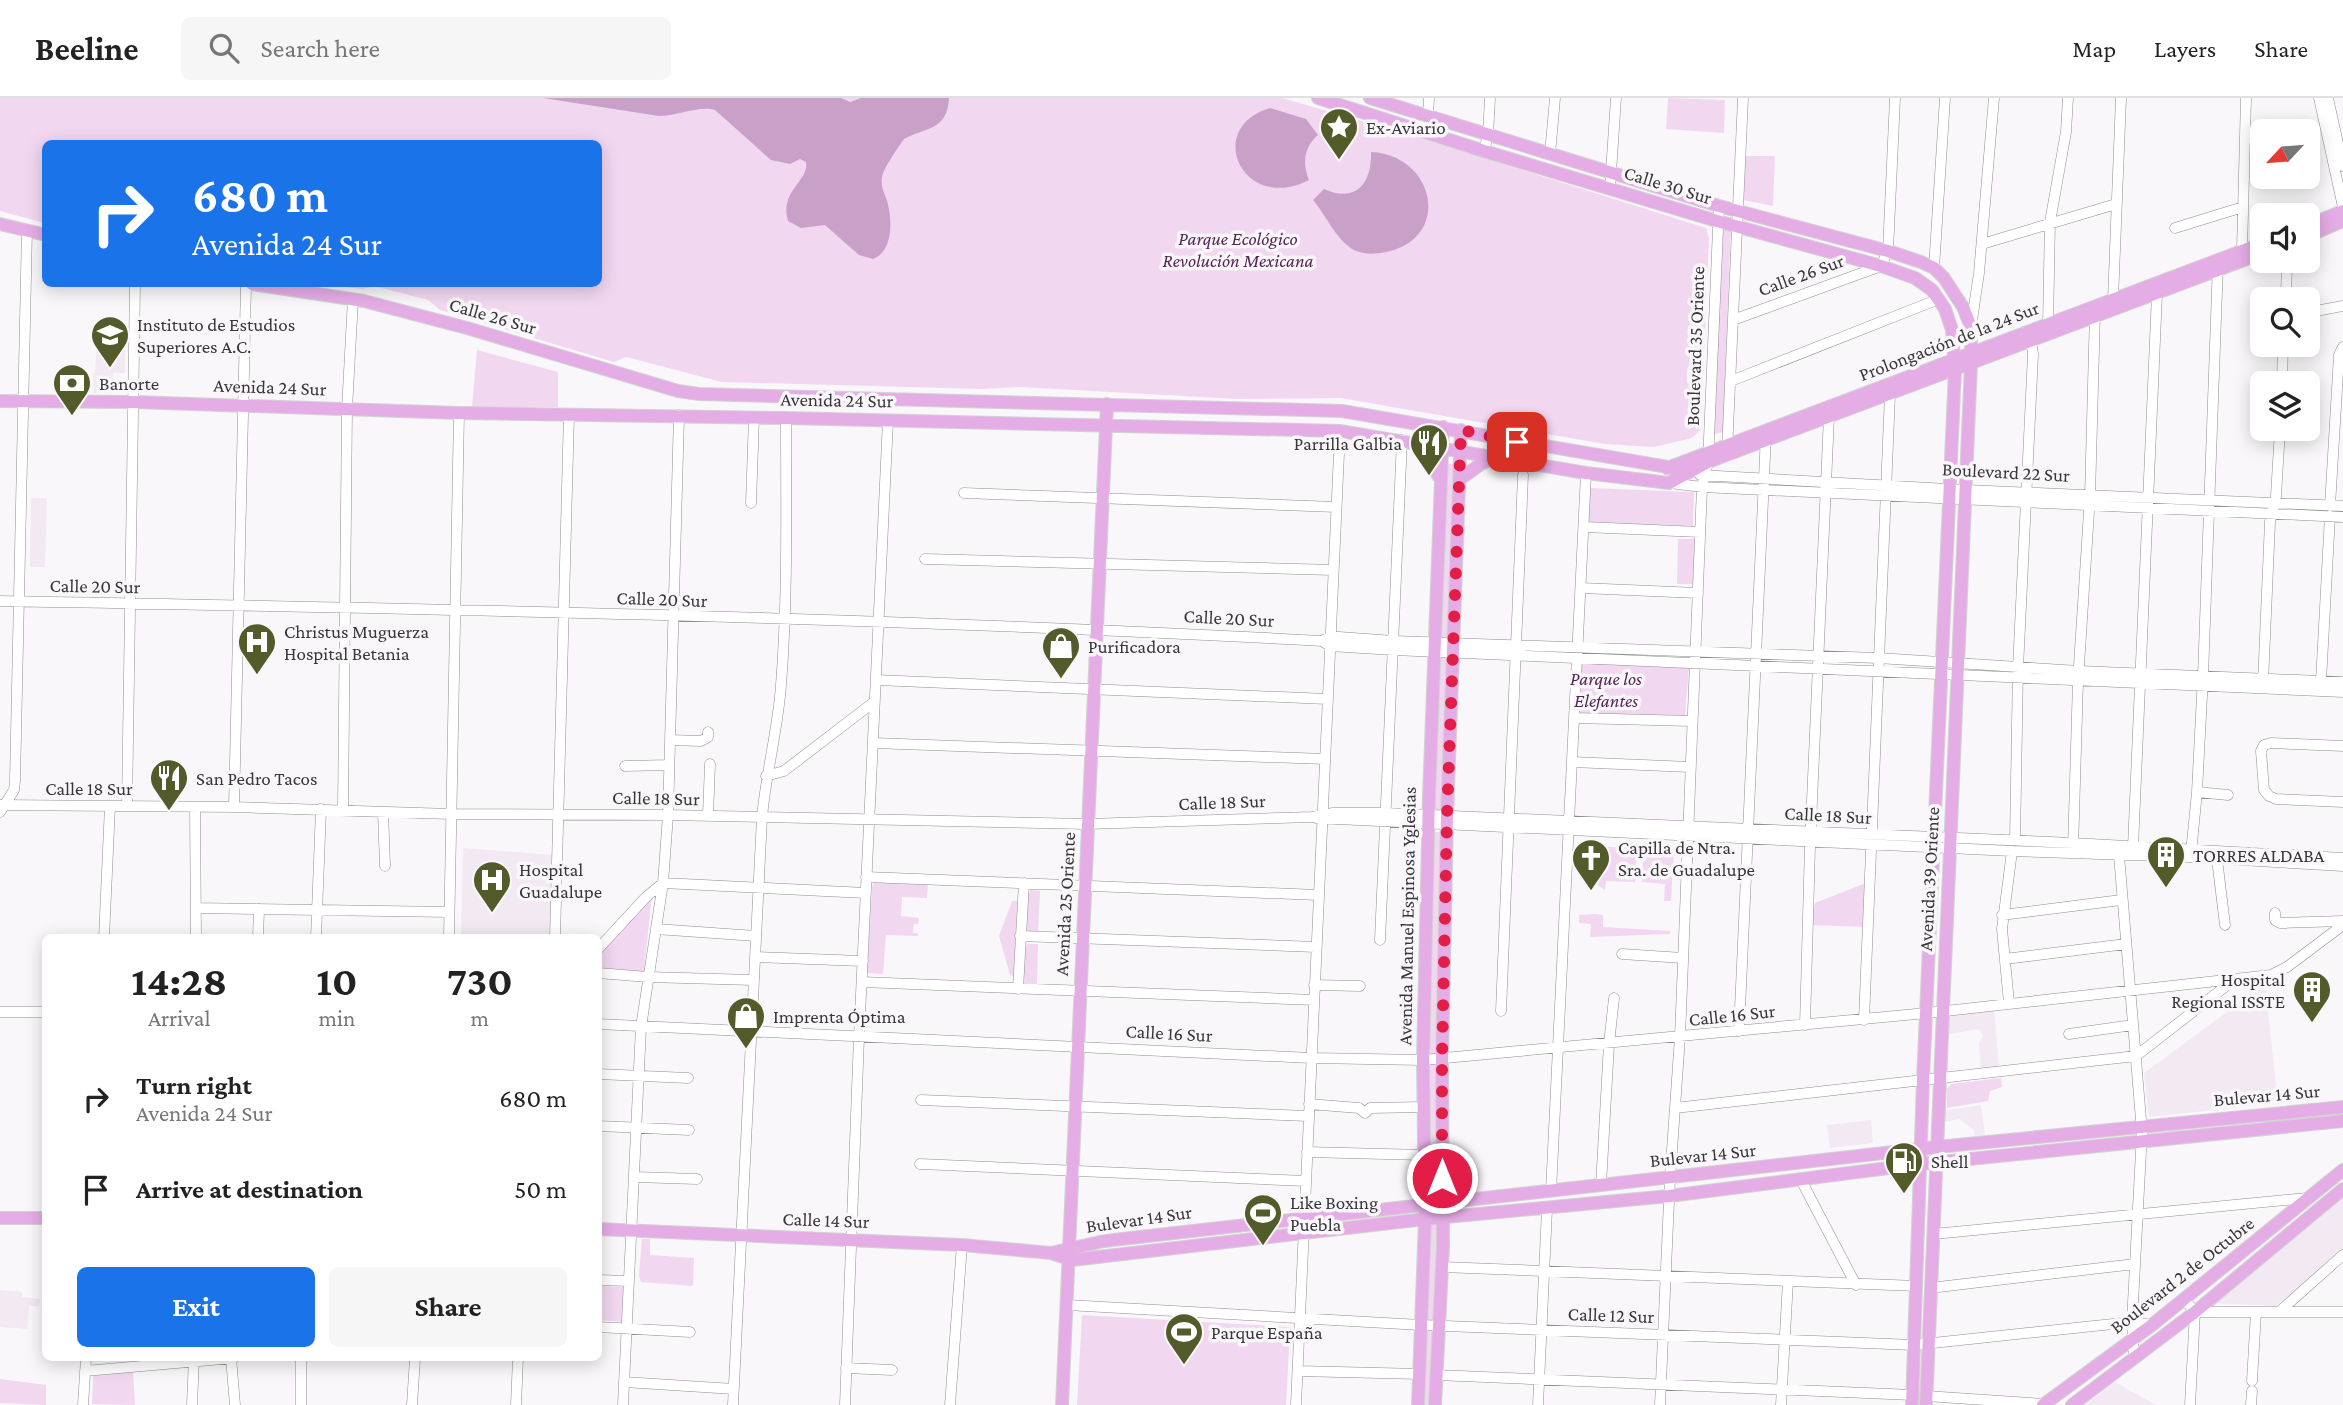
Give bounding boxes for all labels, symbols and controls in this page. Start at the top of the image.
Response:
search box [181,17,671,80]
icon: search [205,29,243,67]
text: Beeline [35,30,139,67]
text: Search here [261,34,380,63]
text: Map [2072,35,2116,62]
text: Layers [2154,35,2216,62]
text: Share [2254,35,2308,62]
place icon: Ex-Aviario [1318,106,1360,161]
place label: Ex-Aviario [1366,117,1446,138]
north arrow [2250,119,2320,189]
map controls [2250,119,2320,441]
street label: Calle 30 Sur [1621,162,1715,208]
icon: right [77,168,168,259]
text: 680 m [192,168,328,223]
button: sound [2250,203,2320,273]
text: Avenida 24 Sur [192,226,382,262]
park label: Parque Ecológico Revolución Mexicana [1162,228,1314,271]
street label: Calle 26 Sur [1755,250,1847,300]
street label: Boulevard 35 Oriente [1682,266,1708,426]
button: search [2250,287,2320,357]
street label: Calle 26 Sur [447,294,539,339]
street label: Prolongación de la 24 Sur [1856,297,2042,385]
school or university icon: Instituto de Estudios Superiores A.C. [89,314,131,369]
place label: Instituto de Estudios Superiores A.C. [137,314,295,357]
bank icon: Banorte [51,362,93,417]
button: layers [2250,371,2320,441]
place label: Banorte [99,373,159,394]
street label: Avenida 24 Sur [213,375,327,399]
street label: Avenida 24 Sur [780,389,894,411]
pin [1487,412,1547,472]
restaurant icon: Parrilla Galbia [1408,422,1450,477]
icon: arrive [1498,423,1536,461]
place label: Parrilla Galbia [1294,433,1402,454]
street label: Boulevard 22 Sur [1942,458,2071,486]
street label: Calle 20 Sur [49,575,141,597]
street label: Calle 20 Sur [616,587,708,611]
street label: Calle 20 Sur [1183,605,1275,631]
hospital icon: Christus Muguerza Hospital Betania [236,621,278,676]
place label: Christus Muguerza Hospital Betania [284,621,429,664]
shop icon: Purificadora [1040,625,1082,680]
place label: Purificadora [1088,636,1181,657]
park label: Parque los Elefantes [1570,668,1642,711]
restaurant icon: San Pedro Tacos [148,757,190,812]
place label: San Pedro Tacos [196,768,317,789]
street label: Calle 18 Sur [45,778,133,799]
street label: Calle 18 Sur [612,787,700,809]
street label: Avenida Manuel Espinosa Yglesias [1394,787,1420,1045]
street label: Calle 18 Sur [1178,790,1266,814]
street label: Calle 18 Sur [1784,802,1873,828]
street label: Avenida 39 Oriente [1915,806,1943,952]
street label: Avenida 25 Oriente [1051,832,1079,976]
building icon: TORRES ALDABA [2145,834,2187,889]
church icon: Capilla de Ntra. Sra. de Guadalupe [1570,837,1612,892]
place label: Capilla de Ntra. Sra. de Guadalupe [1618,837,1755,880]
place label: TORRES ALDABA [2193,845,2325,866]
hospital icon: Hospital Guadalupe [471,859,513,914]
place label: Hospital Guadalupe [519,859,602,902]
text: 14:28 [131,957,227,1004]
text: 10 [316,957,358,1004]
text: 730 [447,957,513,1004]
place label: Hospital Regional ISSTE [2171,969,2285,1012]
building icon: Hospital Regional ISSTE [2291,969,2333,1024]
shop icon: Imprenta Óptima [725,995,767,1050]
street label: Calle 16 Sur [1688,1000,1777,1030]
text: Arrival [148,1005,210,1031]
text: min [319,1005,355,1031]
text: m [471,1005,489,1031]
place label: Imprenta Óptima [773,1006,906,1027]
street label: Calle 16 Sur [1125,1020,1213,1046]
text: Turn right [136,1071,252,1100]
icon: right [77,1080,115,1118]
street label: Bulevar 14 Sur [2213,1080,2321,1110]
text: 680 m [499,1084,567,1113]
text: Avenida 24 Sur [136,1100,273,1126]
street label: Bulevar 14 Sur [1649,1139,1757,1171]
fuel station icon: Shell [1883,1140,1925,1195]
position arrow [1405,1141,1479,1215]
place label: Shell [1931,1151,1968,1172]
icon: arrive [77,1171,115,1209]
text: Arrive at destination [136,1175,363,1204]
text: 50 m [514,1175,567,1204]
sports icon: Like Boxing Puebla [1242,1192,1284,1247]
place label: Like Boxing Puebla [1290,1192,1378,1235]
street label: Bulevar 14 Sur [1085,1201,1194,1237]
street label: Calle 14 Sur [782,1208,870,1232]
street label: Boulevard 2 de Octubre [2106,1212,2258,1338]
button: Exit [77,1267,315,1347]
button: Share [329,1267,567,1347]
street label: Calle 12 Sur [1567,1303,1655,1327]
sports icon: Parque España [1163,1311,1205,1366]
place label: Parque España [1211,1322,1323,1343]

